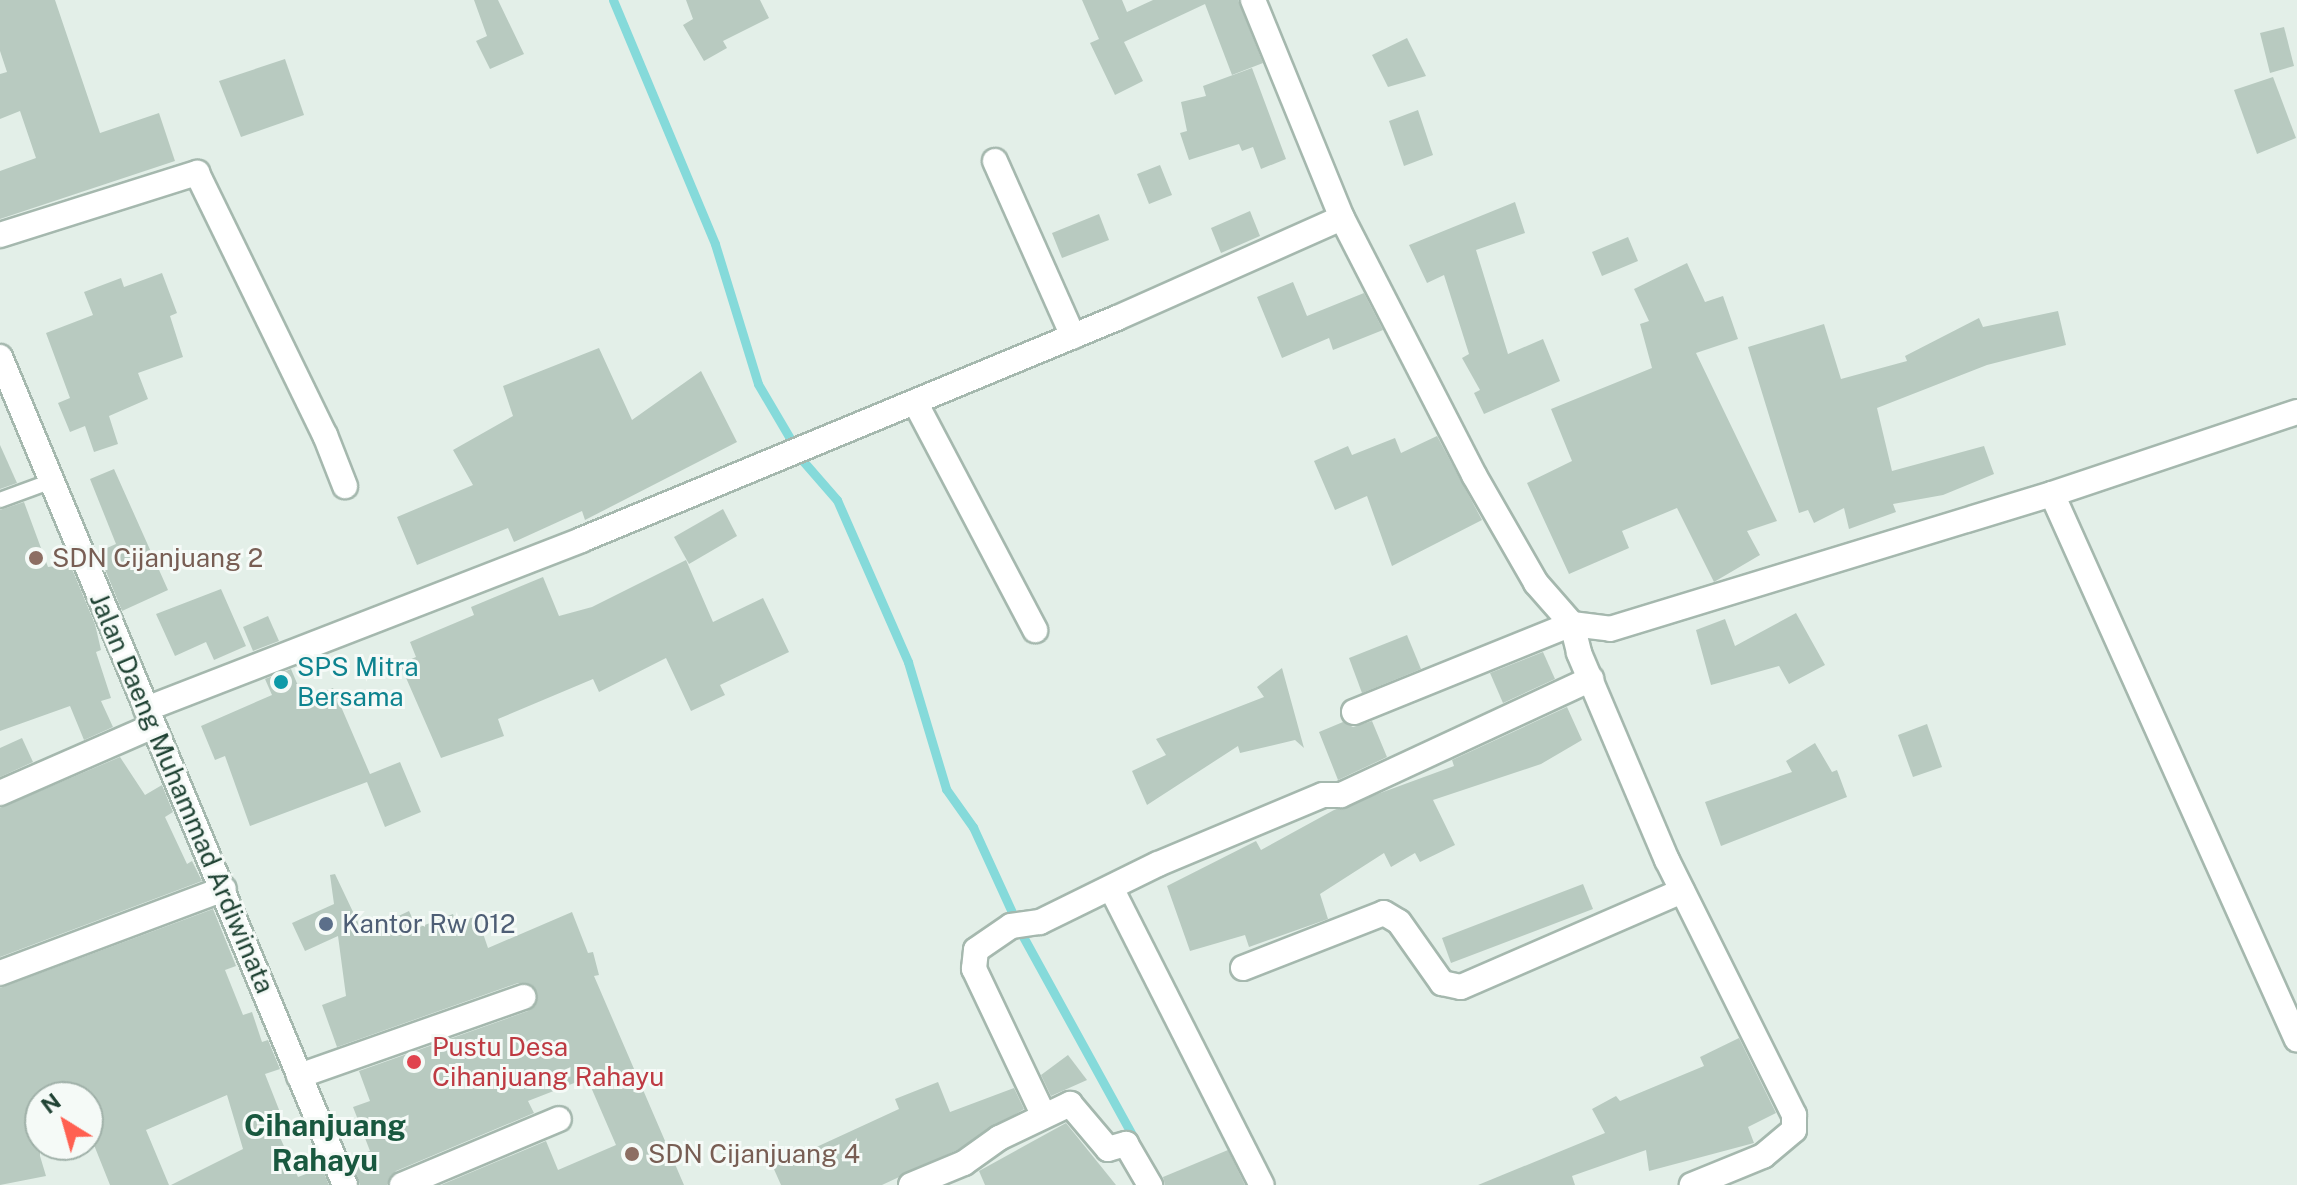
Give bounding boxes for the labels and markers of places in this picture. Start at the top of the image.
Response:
place label: SDN Cijanjuang 2 [52,542,263,574]
marker: SDN Cijanjuang 2 [27,549,45,567]
place label: SPS Mitra Bersama [297,651,419,712]
marker: SPS Mitra Bersama [272,673,290,691]
place label: Kantor Rw 012 [342,908,515,940]
marker: Kantor Rw 012 [317,915,335,933]
place label: Pustu Desa Cihanjuang Rahayu [432,1031,664,1092]
marker: Pustu Desa Cihanjuang Rahayu [403,1051,425,1073]
place label: SDN Cijanjuang 4 [648,1138,860,1170]
marker: SDN Cijanjuang 4 [623,1145,641,1163]

